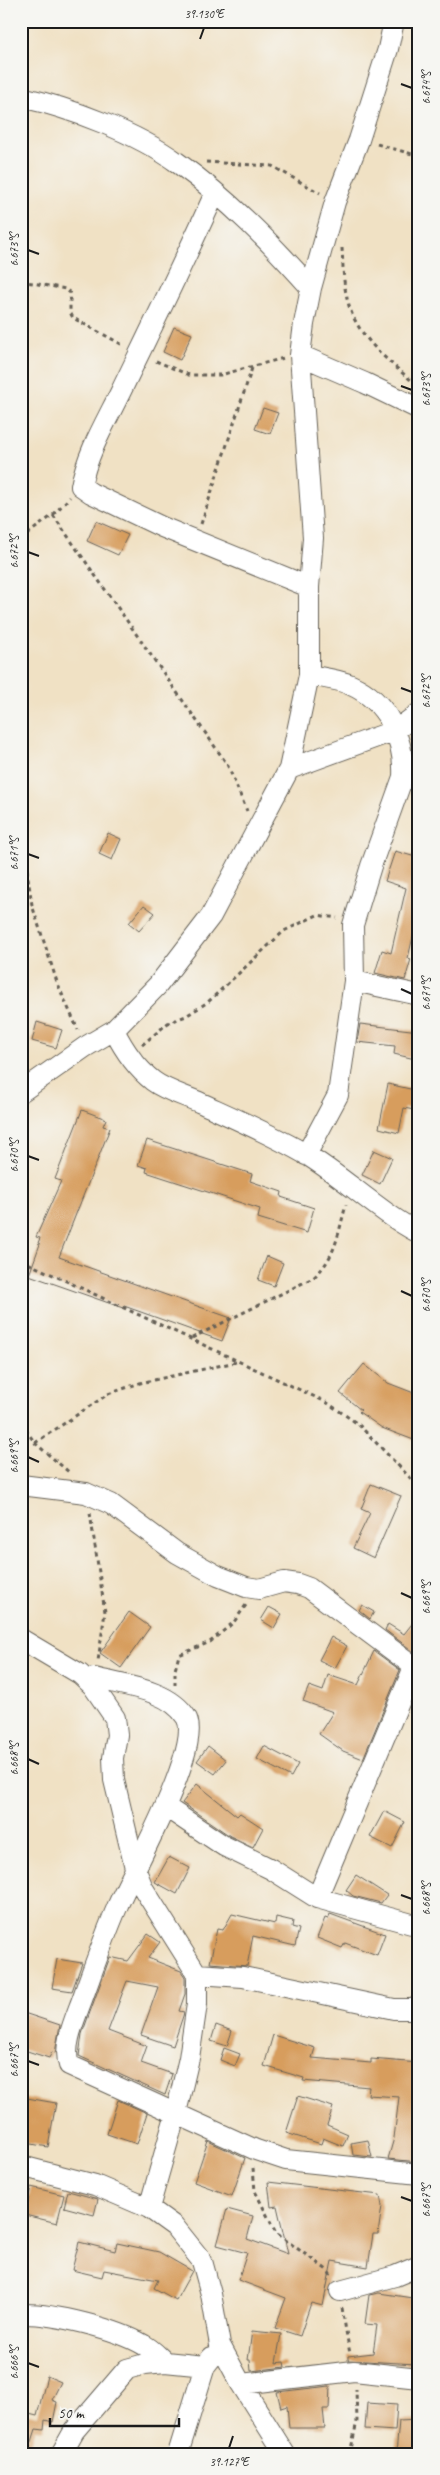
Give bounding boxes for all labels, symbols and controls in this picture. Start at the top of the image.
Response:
text: 39.130°E [184,6,225,22]
text: 6.674°S [418,69,434,105]
text: 6.673°S [6,231,22,267]
text: 6.673°S [418,371,434,407]
text: 6.672°S [6,533,22,569]
text: 6.672°S [418,673,434,709]
text: 6.671°S [6,835,22,871]
text: 6.671°S [418,975,434,1011]
text: 6.670°S [6,1137,22,1173]
text: 6.670°S [418,1277,434,1313]
text: 6.669°S [6,1438,22,1474]
text: 6.669°S [418,1579,434,1615]
text: 6.668°S [6,1740,22,1776]
text: 6.668°S [418,1880,434,1916]
text: 6.667°S [6,2042,22,2078]
text: 6.667°S [418,2182,434,2218]
text: 6.666°S [6,2344,22,2380]
scale bar [50,2395,179,2427]
text: 50 m [58,2404,85,2423]
text: 39.127°E [209,2454,250,2470]

